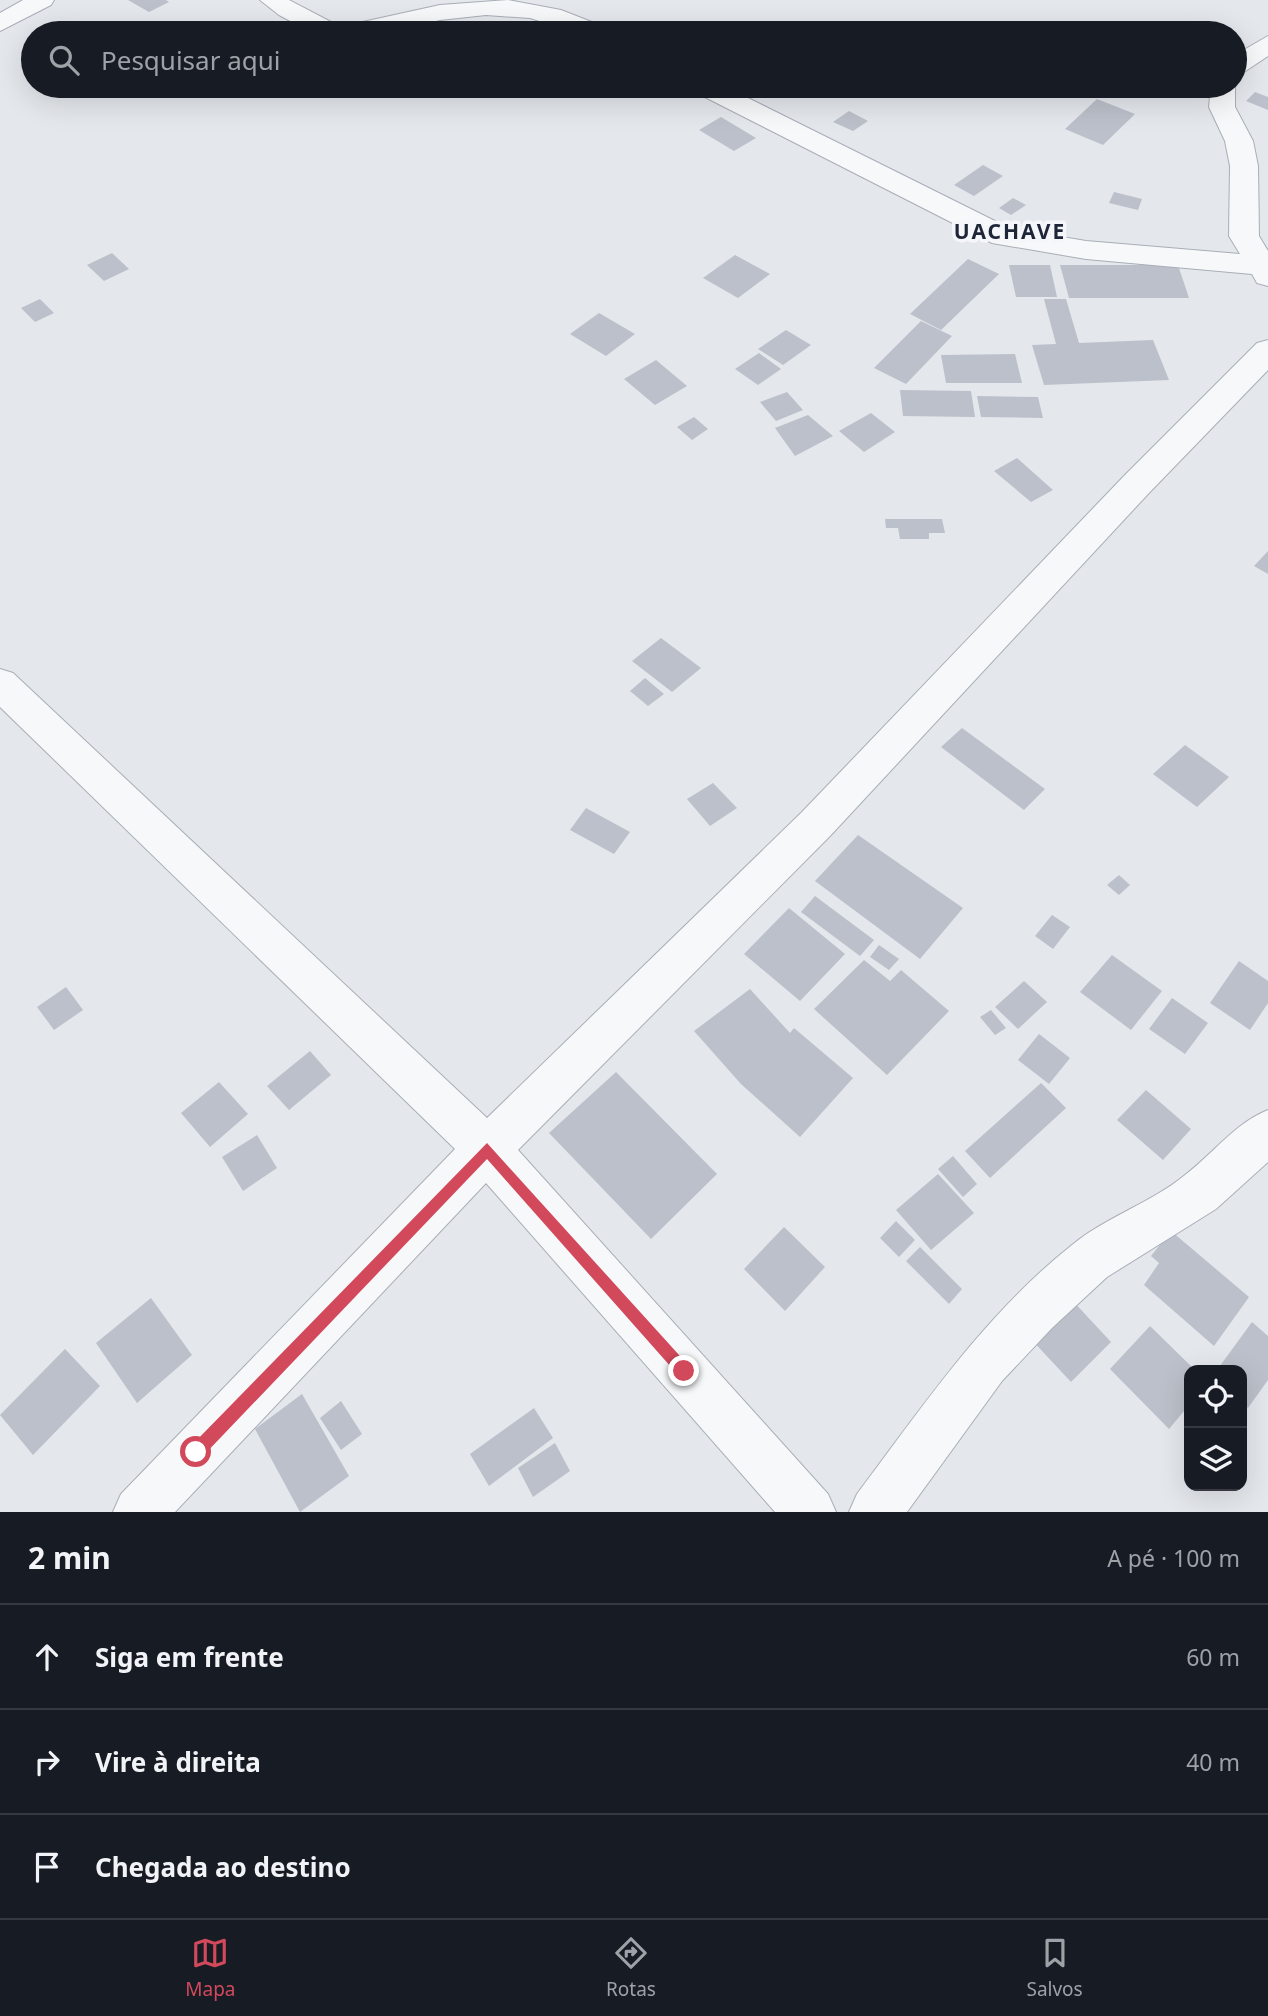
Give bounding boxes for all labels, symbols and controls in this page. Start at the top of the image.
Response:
search box [21,21,1247,98]
icon: search [45,41,83,79]
text: Pesquisar aqui [101,42,281,78]
district label: UACHAVE [954,217,1066,245]
route end [668,1355,699,1386]
map controls [1184,1365,1247,1491]
button: locate [1184,1365,1247,1428]
button: layers [1184,1428,1247,1491]
route start [180,1436,211,1467]
text: 2 min [28,1537,111,1578]
text: A pé · 100 m [1107,1542,1240,1574]
icon: ahead [28,1638,66,1676]
text: Siga em frente [95,1639,284,1675]
text: 60 m [1186,1641,1240,1673]
icon: right [28,1743,66,1781]
text: Vire à direita [95,1744,261,1780]
text: 40 m [1186,1746,1240,1778]
icon: arrive [28,1848,66,1886]
text: Chegada ao destino [95,1849,351,1885]
tab: Mapa [185,1934,236,2002]
tab: Rotas [606,1934,656,2002]
tab: Salvos [1026,1934,1083,2002]

